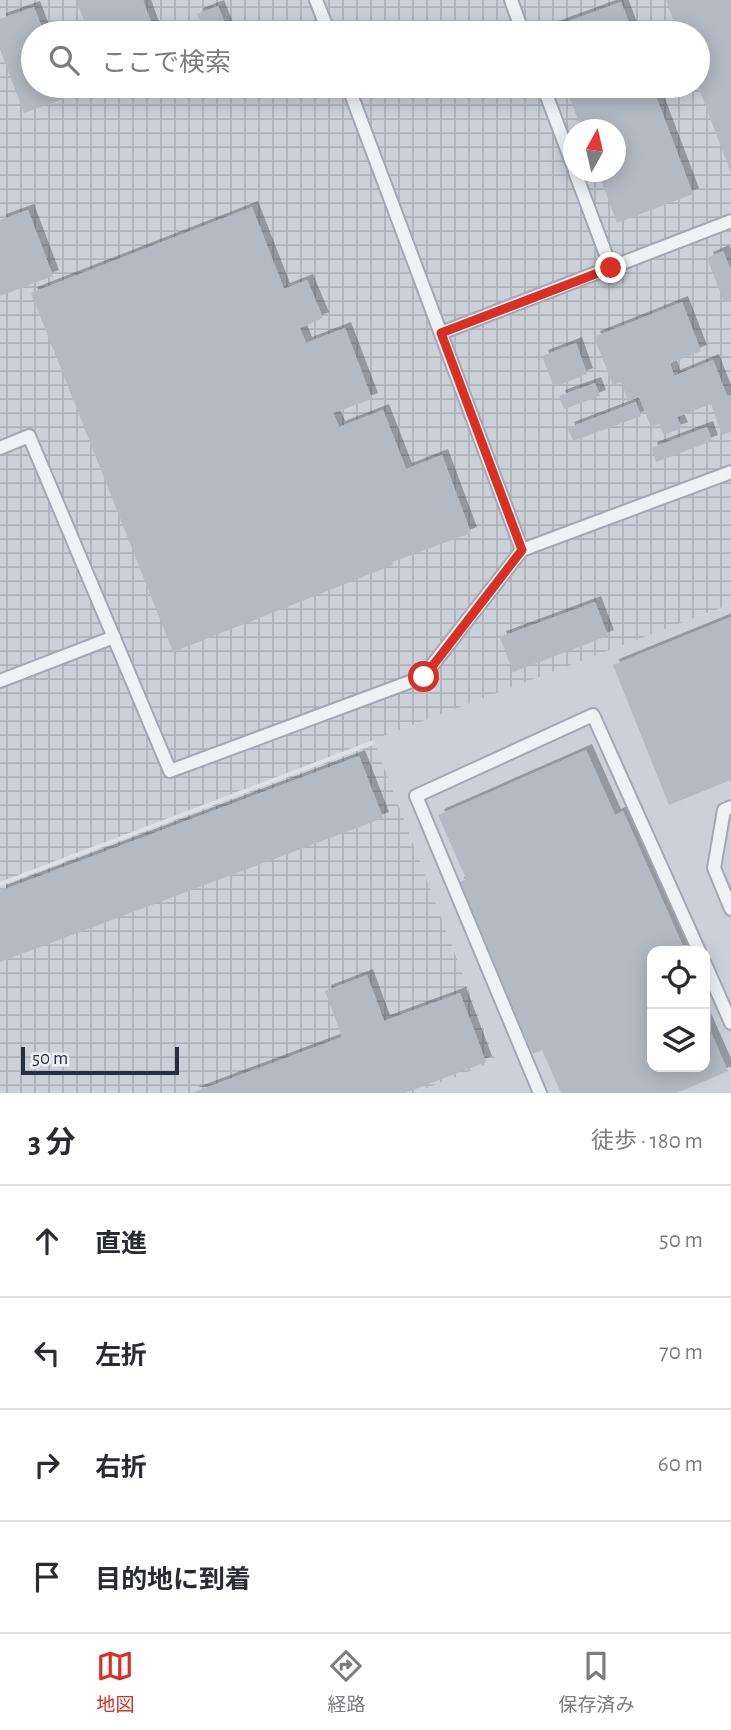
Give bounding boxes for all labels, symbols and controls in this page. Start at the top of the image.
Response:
search box [21,21,710,98]
icon: search [45,41,83,79]
text: ここで検索 [101,50,231,76]
north arrow [563,119,626,182]
route end [595,252,626,283]
route start [408,661,439,692]
map controls [647,946,710,1072]
button: locate [647,946,710,1009]
button: layers [647,1009,710,1072]
scale bar [21,1044,178,1076]
text: 50 m [32,1049,68,1068]
text: 3 分 [28,1128,75,1158]
text: 徒歩 · 180 m [591,1130,703,1153]
icon: ahead [28,1222,66,1260]
text: 50 m [659,1229,703,1252]
text: 直進 [95,1231,147,1257]
icon: left [28,1334,66,1372]
text: 70 m [659,1341,703,1364]
text: 左折 [95,1343,147,1369]
icon: right [28,1446,66,1484]
text: 60 m [658,1453,703,1476]
text: 右折 [95,1455,147,1481]
icon: arrive [28,1558,66,1596]
text: 目的地に到着 [95,1567,251,1593]
tab: 地図 [96,1647,135,1717]
tab: 経路 [327,1647,366,1717]
tab: 保存済み [558,1647,635,1717]

